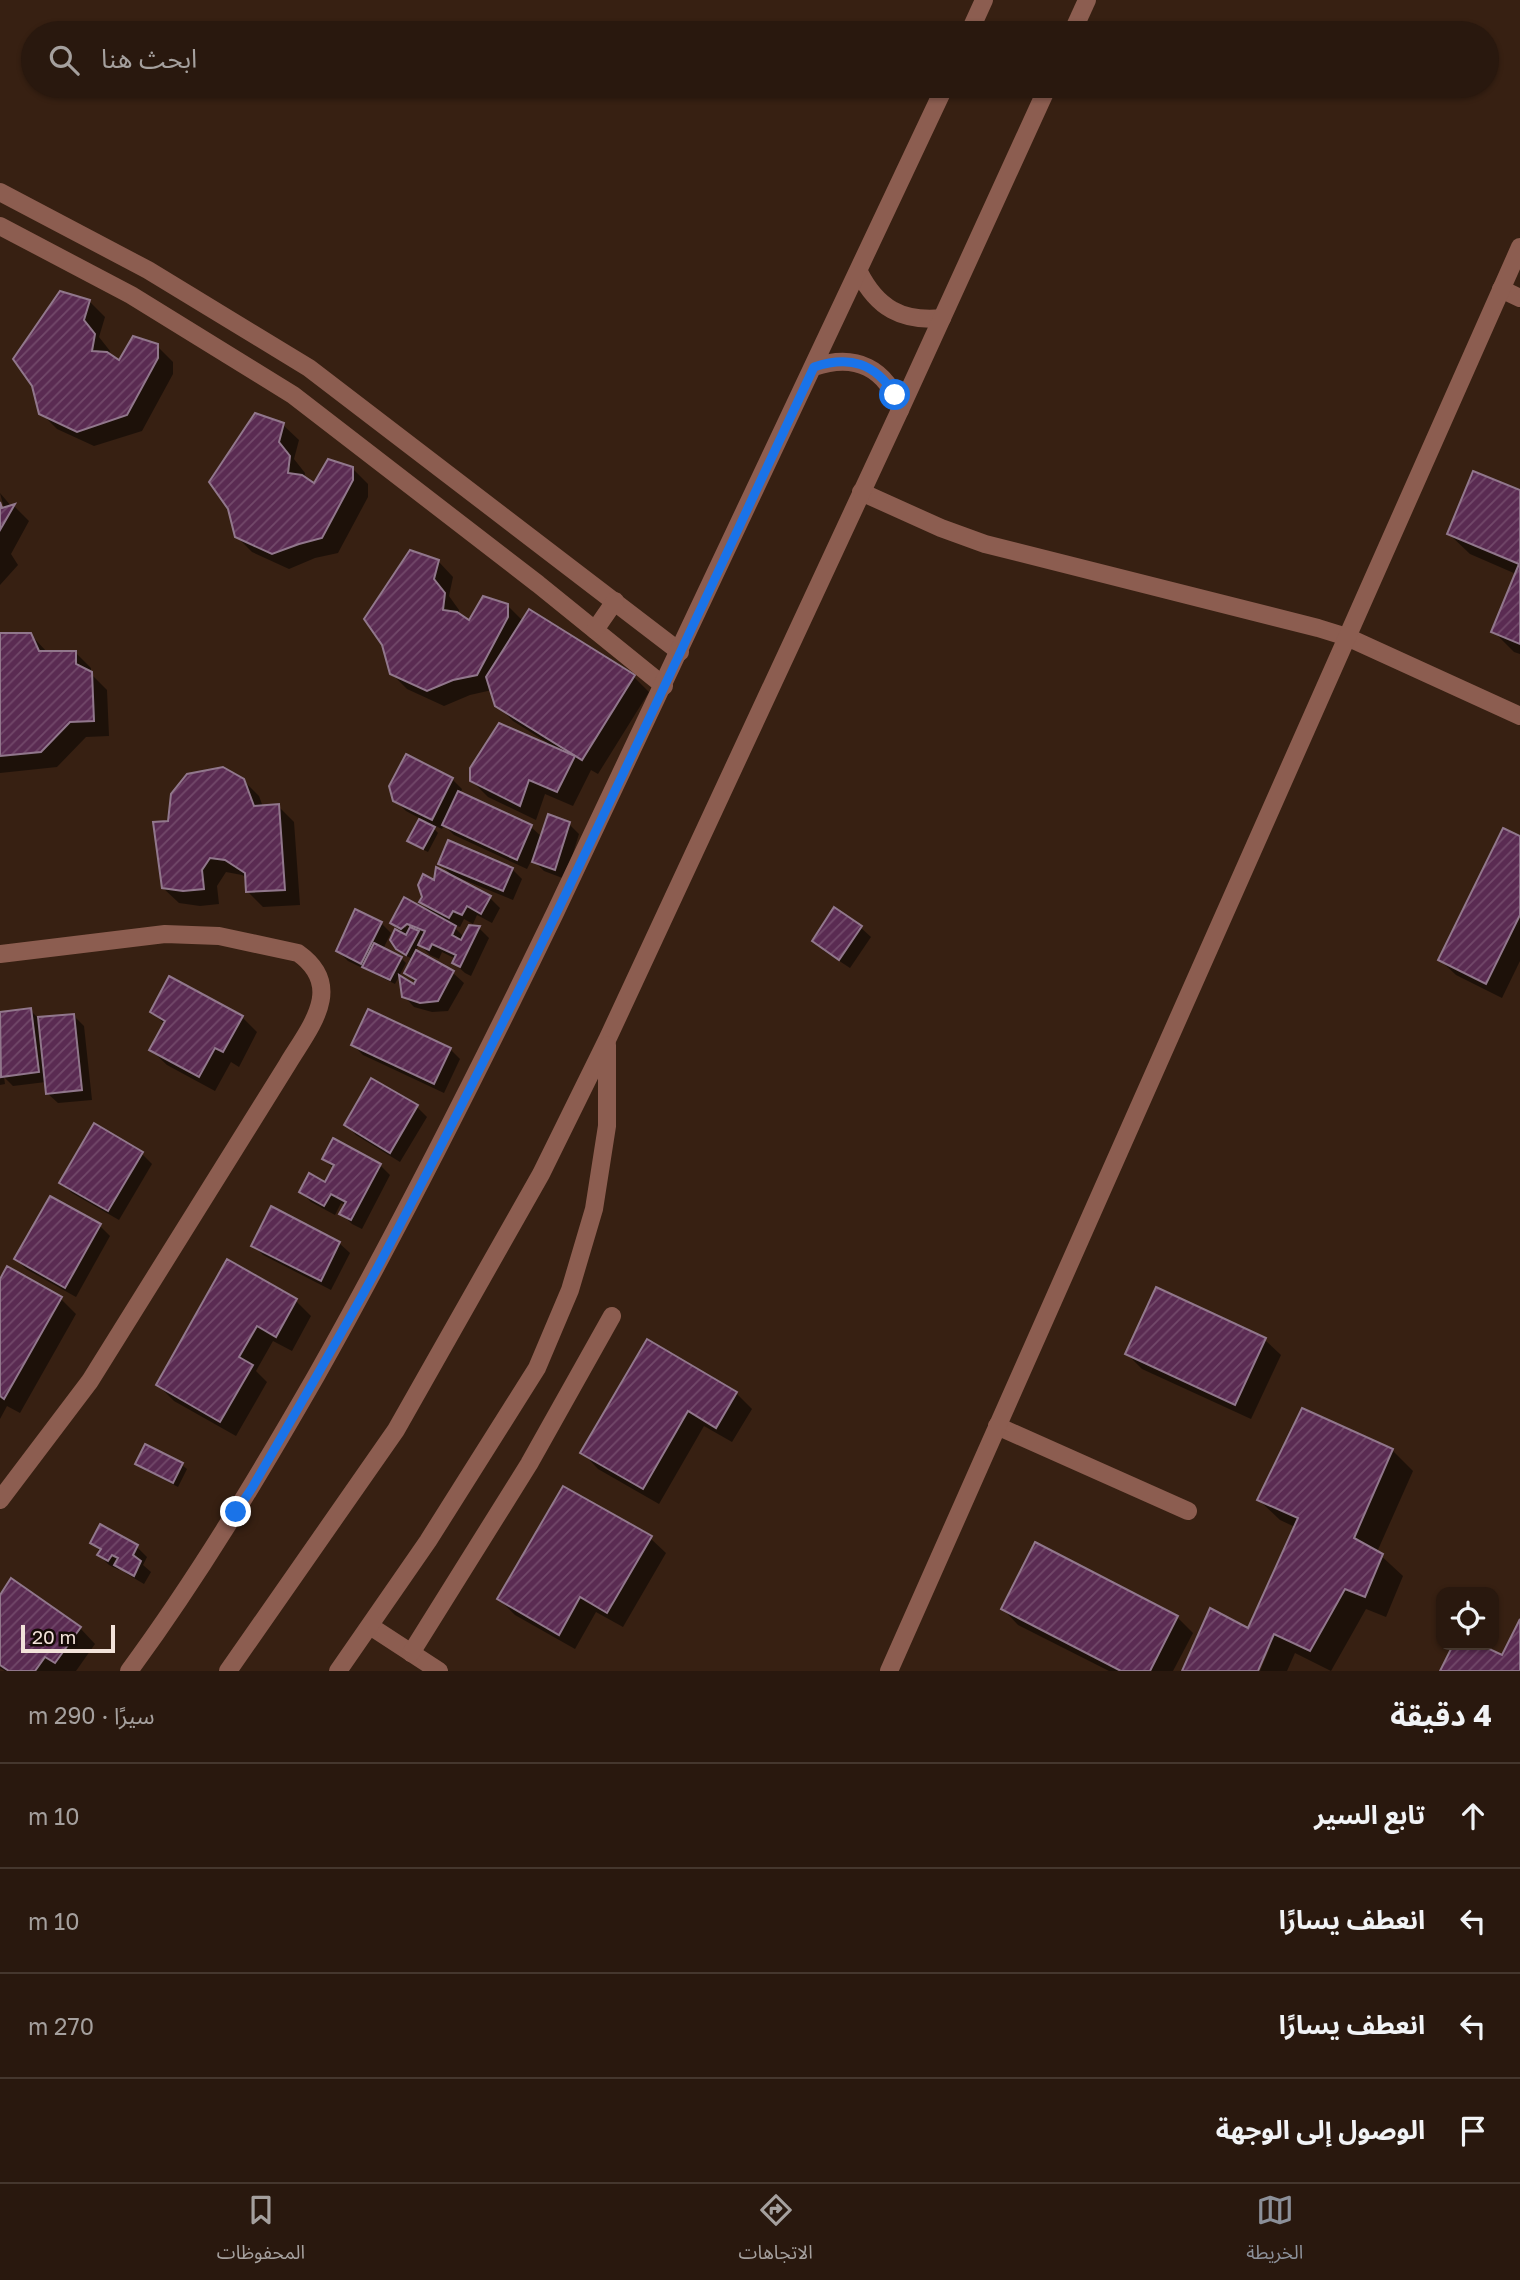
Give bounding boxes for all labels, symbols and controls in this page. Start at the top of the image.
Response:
search box [21,21,1499,98]
icon: search [45,41,83,79]
text: ابحث هنا [101,43,197,74]
route start [879,379,910,410]
route end [220,1496,251,1527]
map controls [1436,1587,1499,1650]
button: locate [1436,1587,1499,1650]
scale bar [21,1622,116,1654]
text: 20 m [32,1625,76,1648]
text: 4 دقيقة [1390,1697,1492,1733]
text: سيرًا · 290 m [28,1701,155,1729]
icon: ahead [1454,1797,1492,1835]
text: تابع السير [1314,1799,1425,1830]
text: 10 m [28,1802,80,1830]
icon: left [1454,1902,1492,1940]
text: انعطف يسارًا [1279,1904,1425,1935]
text: 10 m [28,1907,80,1935]
icon: left [1454,2007,1492,2045]
text: انعطف يسارًا [1279,2009,1425,2040]
text: 270 m [28,2012,94,2040]
icon: arrive [1454,2112,1492,2150]
text: الوصول إلى الوجهة [1216,2114,1425,2145]
tab: المحفوظات [217,2191,305,2273]
tab: الاتجاهات [739,2191,813,2273]
tab: الخريطة [1246,2191,1303,2273]

